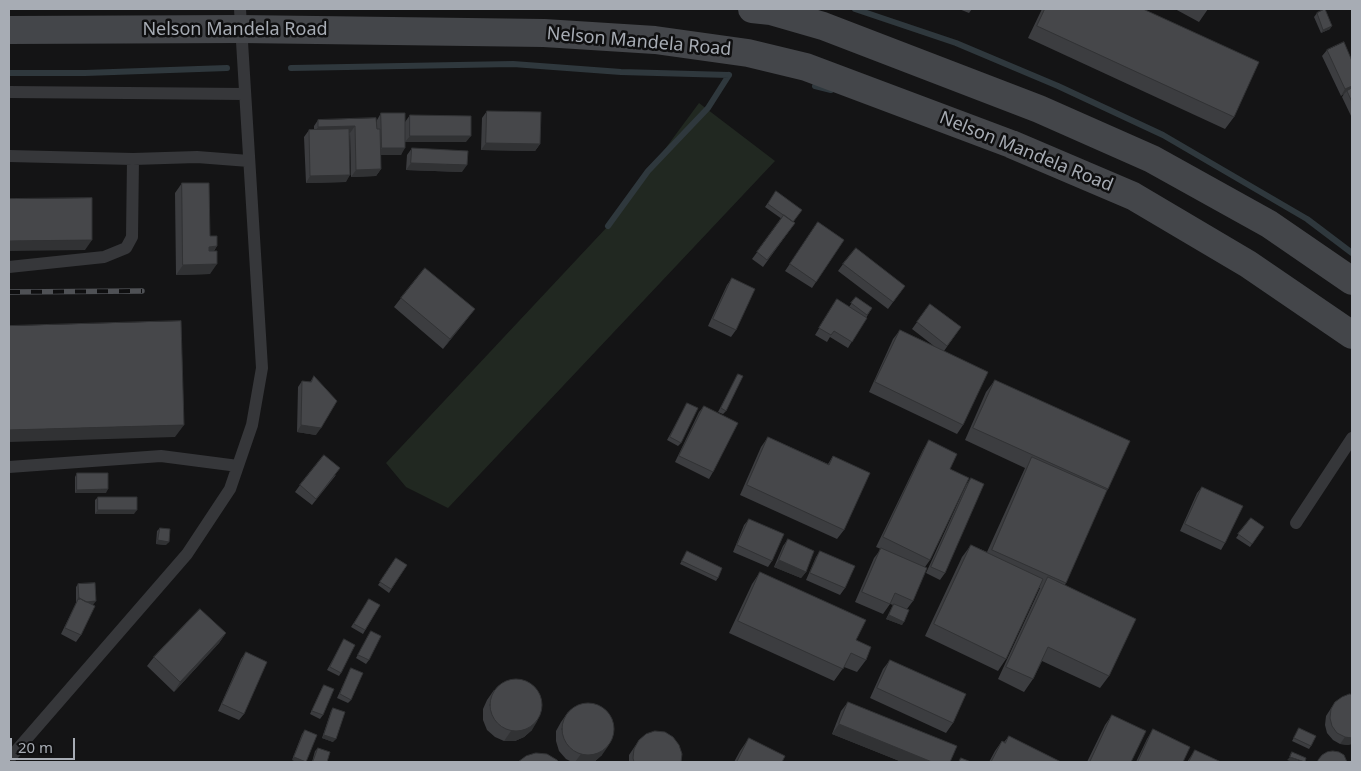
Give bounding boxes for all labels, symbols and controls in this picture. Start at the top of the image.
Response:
street label: Nelson Mandela Road [142,19,328,41]
street label: Nelson Mandela Road [546,23,732,61]
street label: Nelson Mandela Road [936,107,1116,197]
scale bar [12,728,78,760]
text: 20 m [18,737,53,757]

